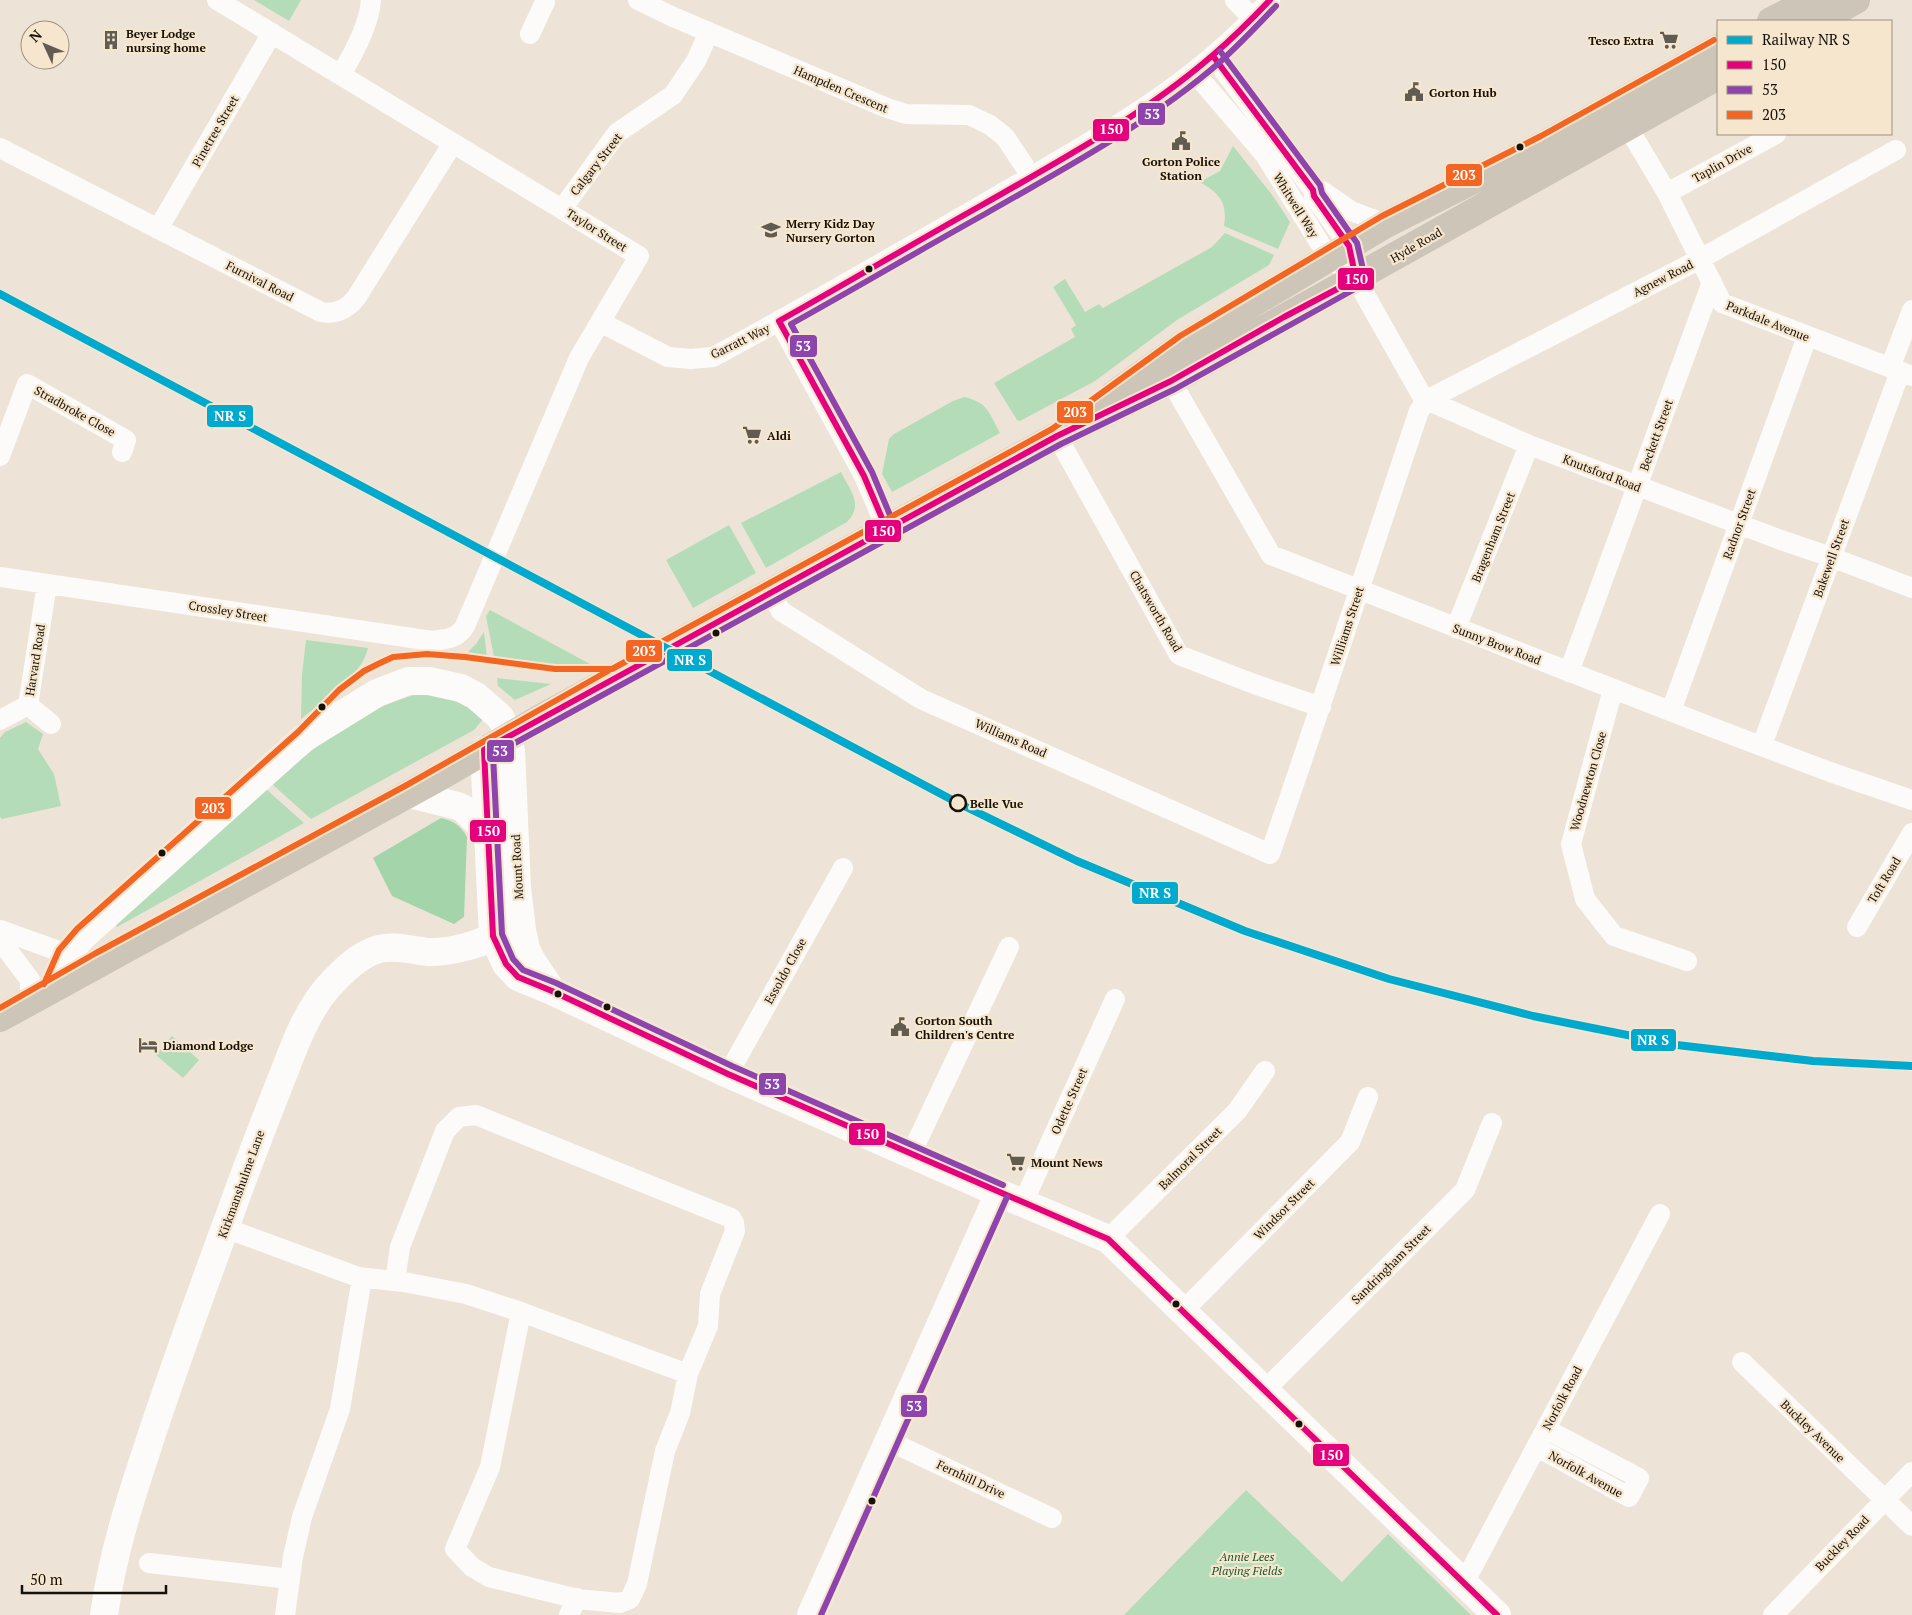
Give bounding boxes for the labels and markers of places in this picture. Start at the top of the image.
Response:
place label: Beyer Lodge nursing home [126,26,206,55]
building icon: Beyer Lodge nursing home [100,29,122,51]
supermarket icon: Tesco Extra [1658,29,1680,51]
place label: Tesco Extra [1588,33,1654,48]
public building icon: Gorton Hub [1403,81,1425,103]
place label: Gorton Hub [1429,85,1496,100]
public building icon: Gorton Police Station [1170,130,1192,152]
unlabelled marker [1515,142,1525,152]
place label: Gorton Police Station [1142,154,1221,183]
place label: Merry Kidz Day Nursery Gorton [786,216,875,245]
school or university icon: Merry Kidz Day Nursery Gorton [760,219,782,241]
unlabelled marker [864,264,874,274]
supermarket icon: Aldi [741,424,763,446]
place label: Aldi [767,428,791,443]
unlabelled marker [711,628,721,638]
unlabelled marker [317,702,327,712]
marker: Belle Vue [949,794,967,812]
place label: Belle Vue [970,796,1024,811]
unlabelled marker [157,848,167,858]
unlabelled marker [553,989,563,999]
unlabelled marker [602,1002,612,1012]
place label: Gorton South Children's Centre [915,1013,1015,1042]
public building icon: Gorton South Children's Centre [889,1016,911,1038]
hotel icon: Diamond Lodge [137,1034,159,1056]
place label: Diamond Lodge [163,1038,254,1053]
supermarket icon: Mount News [1005,1151,1027,1173]
place label: Mount News [1031,1155,1103,1170]
unlabelled marker [1171,1299,1181,1309]
unlabelled marker [1294,1419,1304,1429]
unlabelled marker [867,1496,877,1506]

